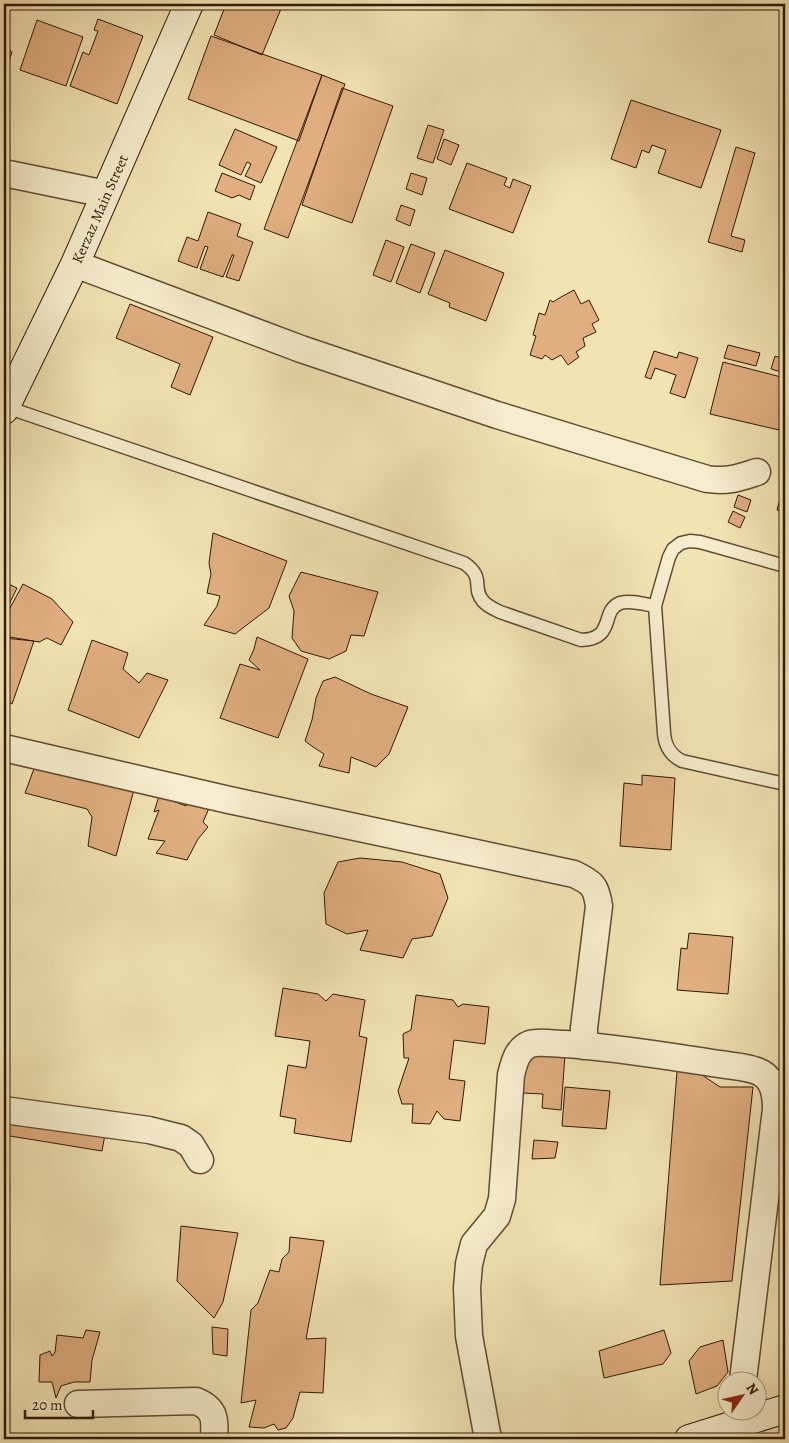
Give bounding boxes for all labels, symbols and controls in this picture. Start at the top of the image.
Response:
street label: Kerzaz Main Street [67,151,133,267]
north arrow [716,1370,766,1420]
text: N [742,1379,763,1399]
scale bar [25,1388,92,1420]
text: 20 m [32,1395,63,1415]

